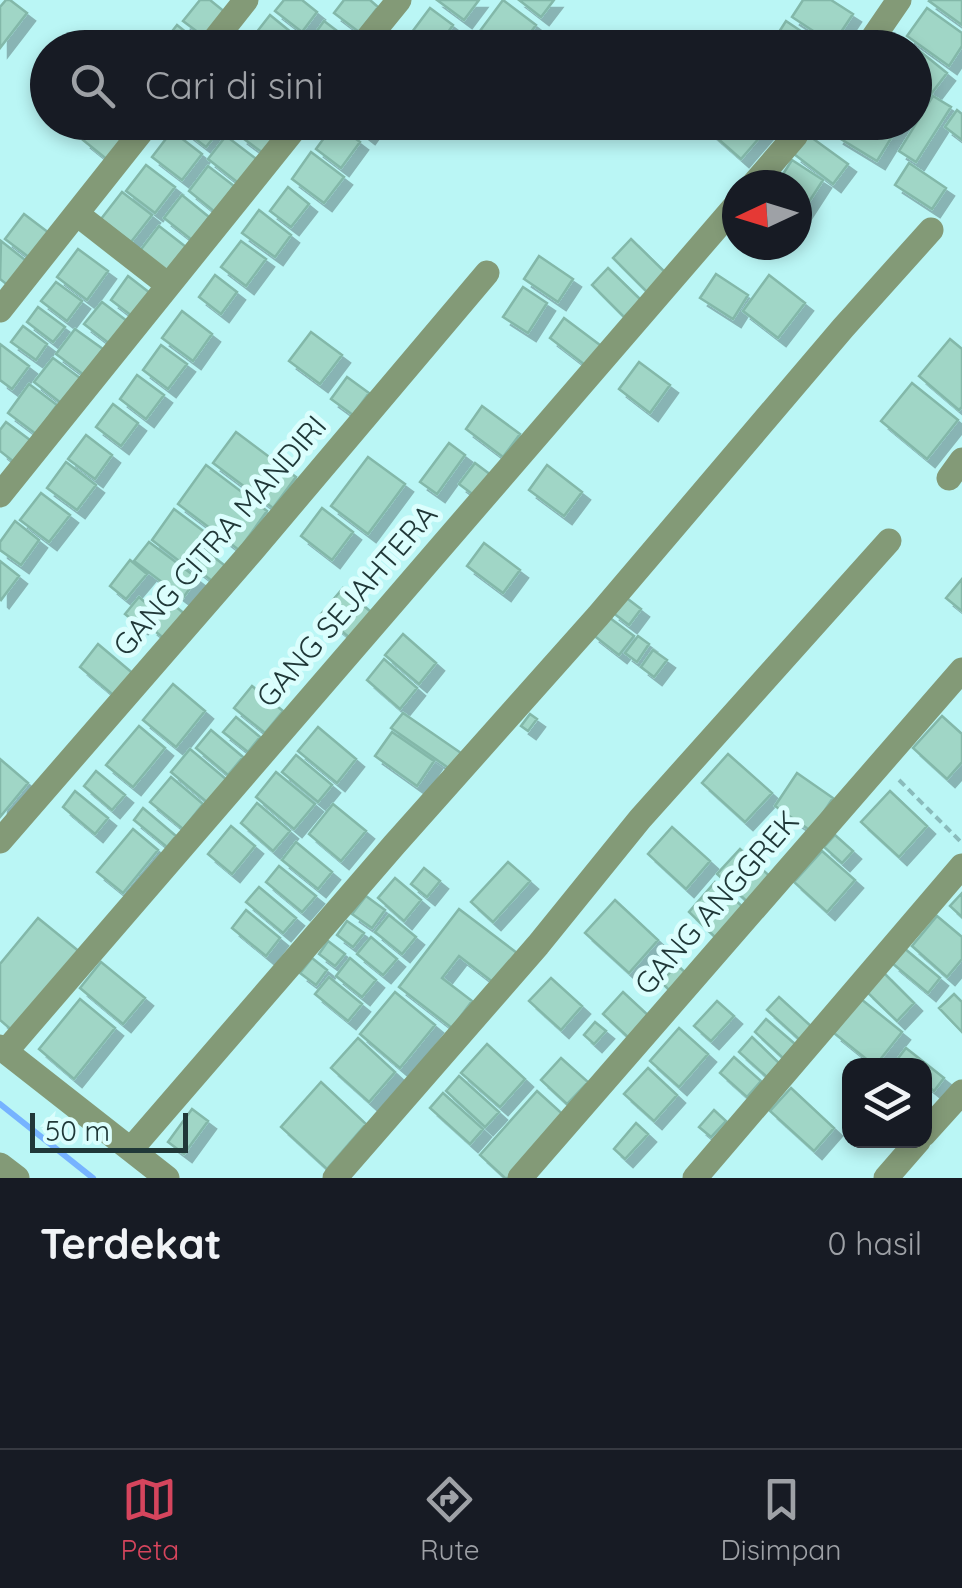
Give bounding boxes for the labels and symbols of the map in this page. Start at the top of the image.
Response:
north arrow [722,170,812,260]
street label: GANG CITRA MANDIRI [104,407,334,664]
street label: GANG SEJAHTERA [248,496,445,715]
street label: GANG ANGGREK [626,803,807,1002]
scale bar [30,1108,188,1152]

